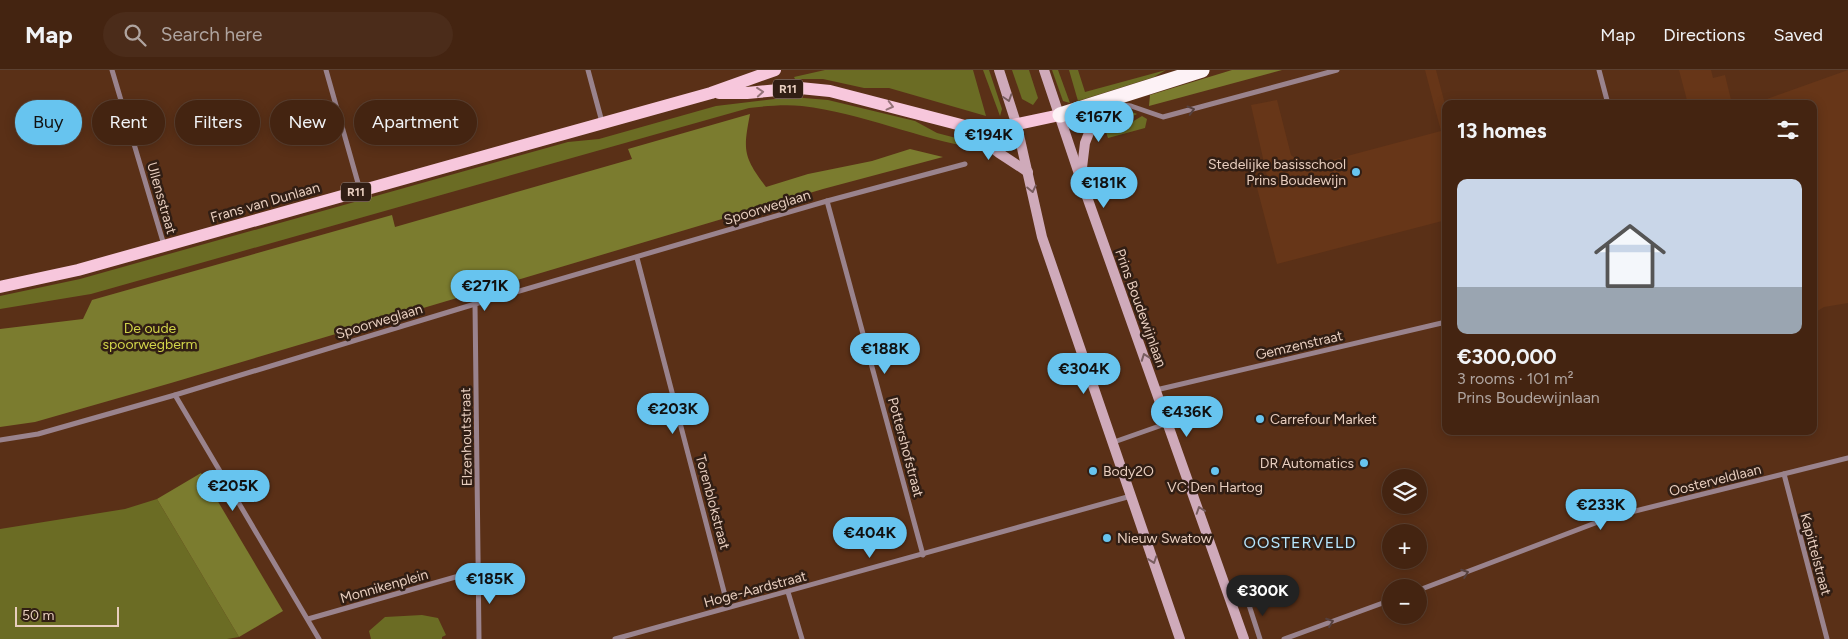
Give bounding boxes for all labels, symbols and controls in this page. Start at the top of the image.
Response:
search box [103,12,453,57]
text: Map [25,20,73,49]
icon: search [121,21,149,49]
text: Search here [161,23,262,46]
text: Map [1600,24,1635,46]
text: Directions [1663,24,1745,46]
text: Saved [1773,24,1823,46]
road number: R11 [773,80,803,98]
one-way arrow [756,86,764,97]
one-way arrow [1002,93,1012,102]
chip: Buy [15,100,82,145]
chip: Rent [92,100,165,145]
chip: Filters [175,100,260,145]
chip: New [270,100,344,145]
chip: Apartment [354,100,477,145]
one-way arrow [886,100,894,110]
pin: €167K [1064,100,1134,143]
one-way arrow [1187,105,1195,115]
text: €167K [1076,107,1122,126]
icon: filters [1774,116,1802,144]
pin: €194K [954,118,1024,161]
text: 13 homes [1457,118,1546,143]
text: €194K [965,125,1013,144]
place label: Stedelijke basisschool Prins Boudewijn [1208,156,1346,189]
street label: Ullensstraat [143,160,180,236]
pin: €181K [1069,166,1139,209]
marker: Stedelijke basisschool Prins Boudewijn [1350,166,1362,178]
text: €181K [1081,173,1127,192]
street label: Frans van Dunlaan [208,179,322,226]
road number: R11 [341,182,371,202]
one-way arrow [1026,185,1037,194]
street label: Spoorweglaan [722,186,813,229]
icon: home [1585,211,1675,301]
street label: Prins Boudewijnlaan [1111,247,1170,370]
pin: €271K [450,270,520,312]
text: €271K [462,276,508,295]
street label: Spoorweglaan [334,300,425,343]
park label: De oude spoorwegberm [103,320,198,353]
street label: Gemzenstraat [1254,327,1344,364]
pin: €188K [850,332,920,375]
text: €188K [861,339,909,358]
text: €300,000 [1457,344,1557,369]
pin: €304K [1049,352,1119,395]
one-way arrow [1141,354,1151,362]
text: €304K [1058,359,1110,378]
text: 3 rooms · 101 m² [1457,369,1573,388]
street label: Elzenhoutstraat [457,387,476,487]
text: Prins Boudewijnlaan [1457,388,1600,407]
pin: €203K [638,392,708,435]
street label: Pottershofstraat [884,395,927,499]
pin: €436K [1152,396,1222,438]
text: €203K [648,399,698,418]
text: €436K [1162,402,1212,421]
place label: Carrefour Market [1270,411,1377,428]
marker: Carrefour Market [1254,413,1266,425]
street label: Torenblokstraat [692,453,733,551]
place label: DR Automatics [1260,455,1354,472]
marker: DR Automatics [1358,457,1370,469]
street label: Oosterveldlaan [1667,461,1763,500]
place label: Body2O [1103,463,1154,480]
marker: Body2O [1087,465,1099,477]
marker: VC Den Hartog [1209,465,1221,477]
map controls [1382,469,1427,624]
button: layers [1382,469,1427,514]
pin: €205K [198,470,268,512]
text: €205K [208,476,258,495]
place label: VC Den Hartog [1167,479,1263,496]
pin: €233K [1566,488,1636,531]
text: €233K [1577,495,1625,514]
one-way arrow [1196,507,1206,515]
street label: Kapittelstraat [1796,511,1835,597]
pin: €404K [835,516,905,559]
text: €404K [844,523,896,542]
button: + [1382,524,1427,569]
place label: Nieuw Swatow [1117,530,1212,547]
marker: Nieuw Swatow [1101,532,1113,544]
district label: OOSTERVELD [1244,533,1356,552]
one-way arrow [1147,555,1157,563]
pin: €185K [455,562,525,605]
street label: Monnikenplein [338,566,430,607]
street label: Hoge-Aardstraat [702,568,808,611]
text: €185K [466,569,514,588]
one-way arrow [1460,569,1468,579]
pin: €300K [1228,574,1298,617]
button: − [1382,579,1427,624]
text: €300K [1237,581,1289,600]
scale bar [15,604,119,627]
text: 50 m [22,607,54,624]
one-way arrow [1325,618,1334,628]

